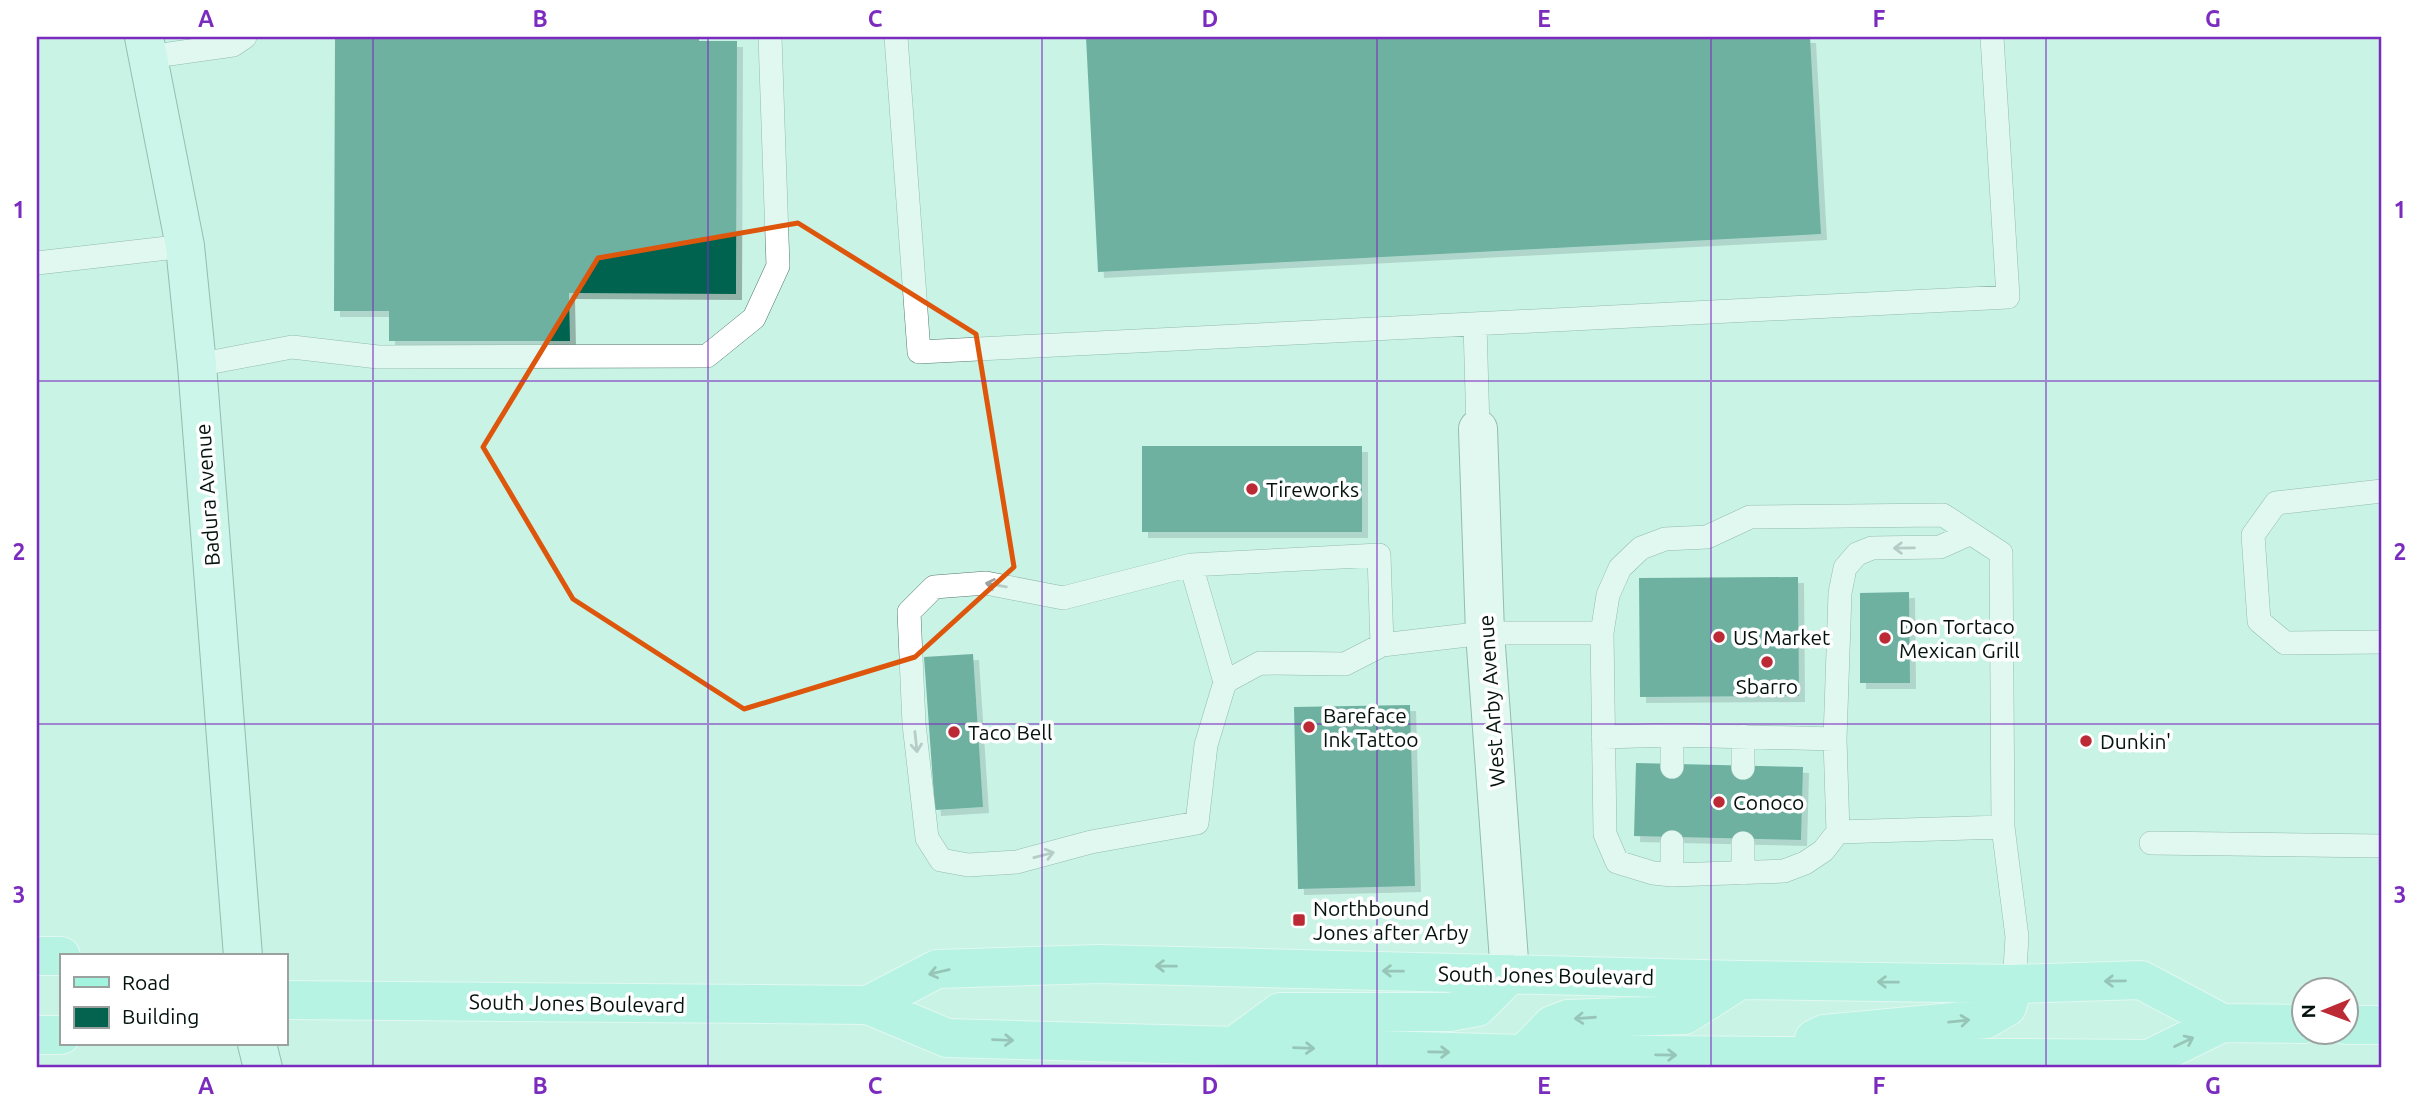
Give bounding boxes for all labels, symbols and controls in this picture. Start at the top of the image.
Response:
text: A [198,6,214,31]
text: B [532,6,548,31]
text: C [868,6,883,31]
text: D [1202,6,1218,31]
text: E [1537,6,1551,31]
text: F [1873,6,1886,31]
text: G [2205,6,2221,31]
text: 1 [13,197,25,222]
text: 1 [2394,197,2406,222]
street label: Badura Avenue [190,423,224,567]
place label: Tireworks [1266,477,1359,501]
marker: Tireworks [1244,481,1260,497]
text: 2 [13,539,25,564]
text: 2 [2394,539,2406,564]
one-way arrow [1892,541,1915,555]
one-way arrow [985,578,1008,592]
street label: West Arby Avenue [1473,614,1509,788]
place label: Don Tortaco Mexican Grill [1899,614,2020,662]
place label: US Market [1733,625,1830,649]
marker: US Market [1711,629,1727,645]
marker: Don Tortaco Mexican Grill [1877,630,1893,646]
marker: Sbarro [1759,654,1775,670]
place label: Sbarro [1736,674,1798,698]
place label: Bareface Ink Tattoo [1323,703,1418,751]
marker: Bareface Ink Tattoo [1301,719,1317,735]
place label: Taco Bell [968,720,1052,744]
marker: Taco Bell [946,724,962,740]
place label: Dunkin' [2100,729,2171,753]
one-way arrow [910,730,923,753]
marker: Dunkin' [2078,733,2094,749]
place label: Conoco [1733,790,1804,814]
marker: Conoco [1711,794,1727,810]
one-way arrow [1033,847,1055,860]
text: 3 [13,882,25,907]
text: 3 [2394,882,2406,907]
place label: Northbound Jones after Arby [1313,896,1468,944]
marker: Northbound Jones after Arby [1291,912,1307,928]
legend [60,954,287,1046]
one-way arrow [1154,959,1177,973]
street label: South Jones Boulevard [1438,961,1654,989]
one-way arrow [1382,964,1405,978]
one-way arrow [928,966,950,979]
text: Road [122,970,170,994]
one-way arrow [2104,974,2127,988]
one-way arrow [1877,975,1900,989]
north arrow [2290,976,2360,1046]
street label: South Jones Boulevard [469,989,685,1017]
text: Building [122,1004,199,1028]
text: N [2297,1004,2319,1019]
one-way arrow [1573,1011,1596,1024]
one-way arrow [1947,1014,1970,1027]
one-way arrow [991,1033,1014,1047]
one-way arrow [2173,1035,2194,1049]
one-way arrow [1292,1042,1315,1055]
one-way arrow [1427,1045,1450,1059]
one-way arrow [1654,1049,1677,1062]
text: A [198,1073,214,1098]
text: B [532,1073,548,1098]
text: C [868,1073,883,1098]
text: D [1202,1073,1218,1098]
text: E [1537,1073,1551,1098]
text: F [1873,1073,1886,1098]
text: G [2205,1073,2221,1098]

